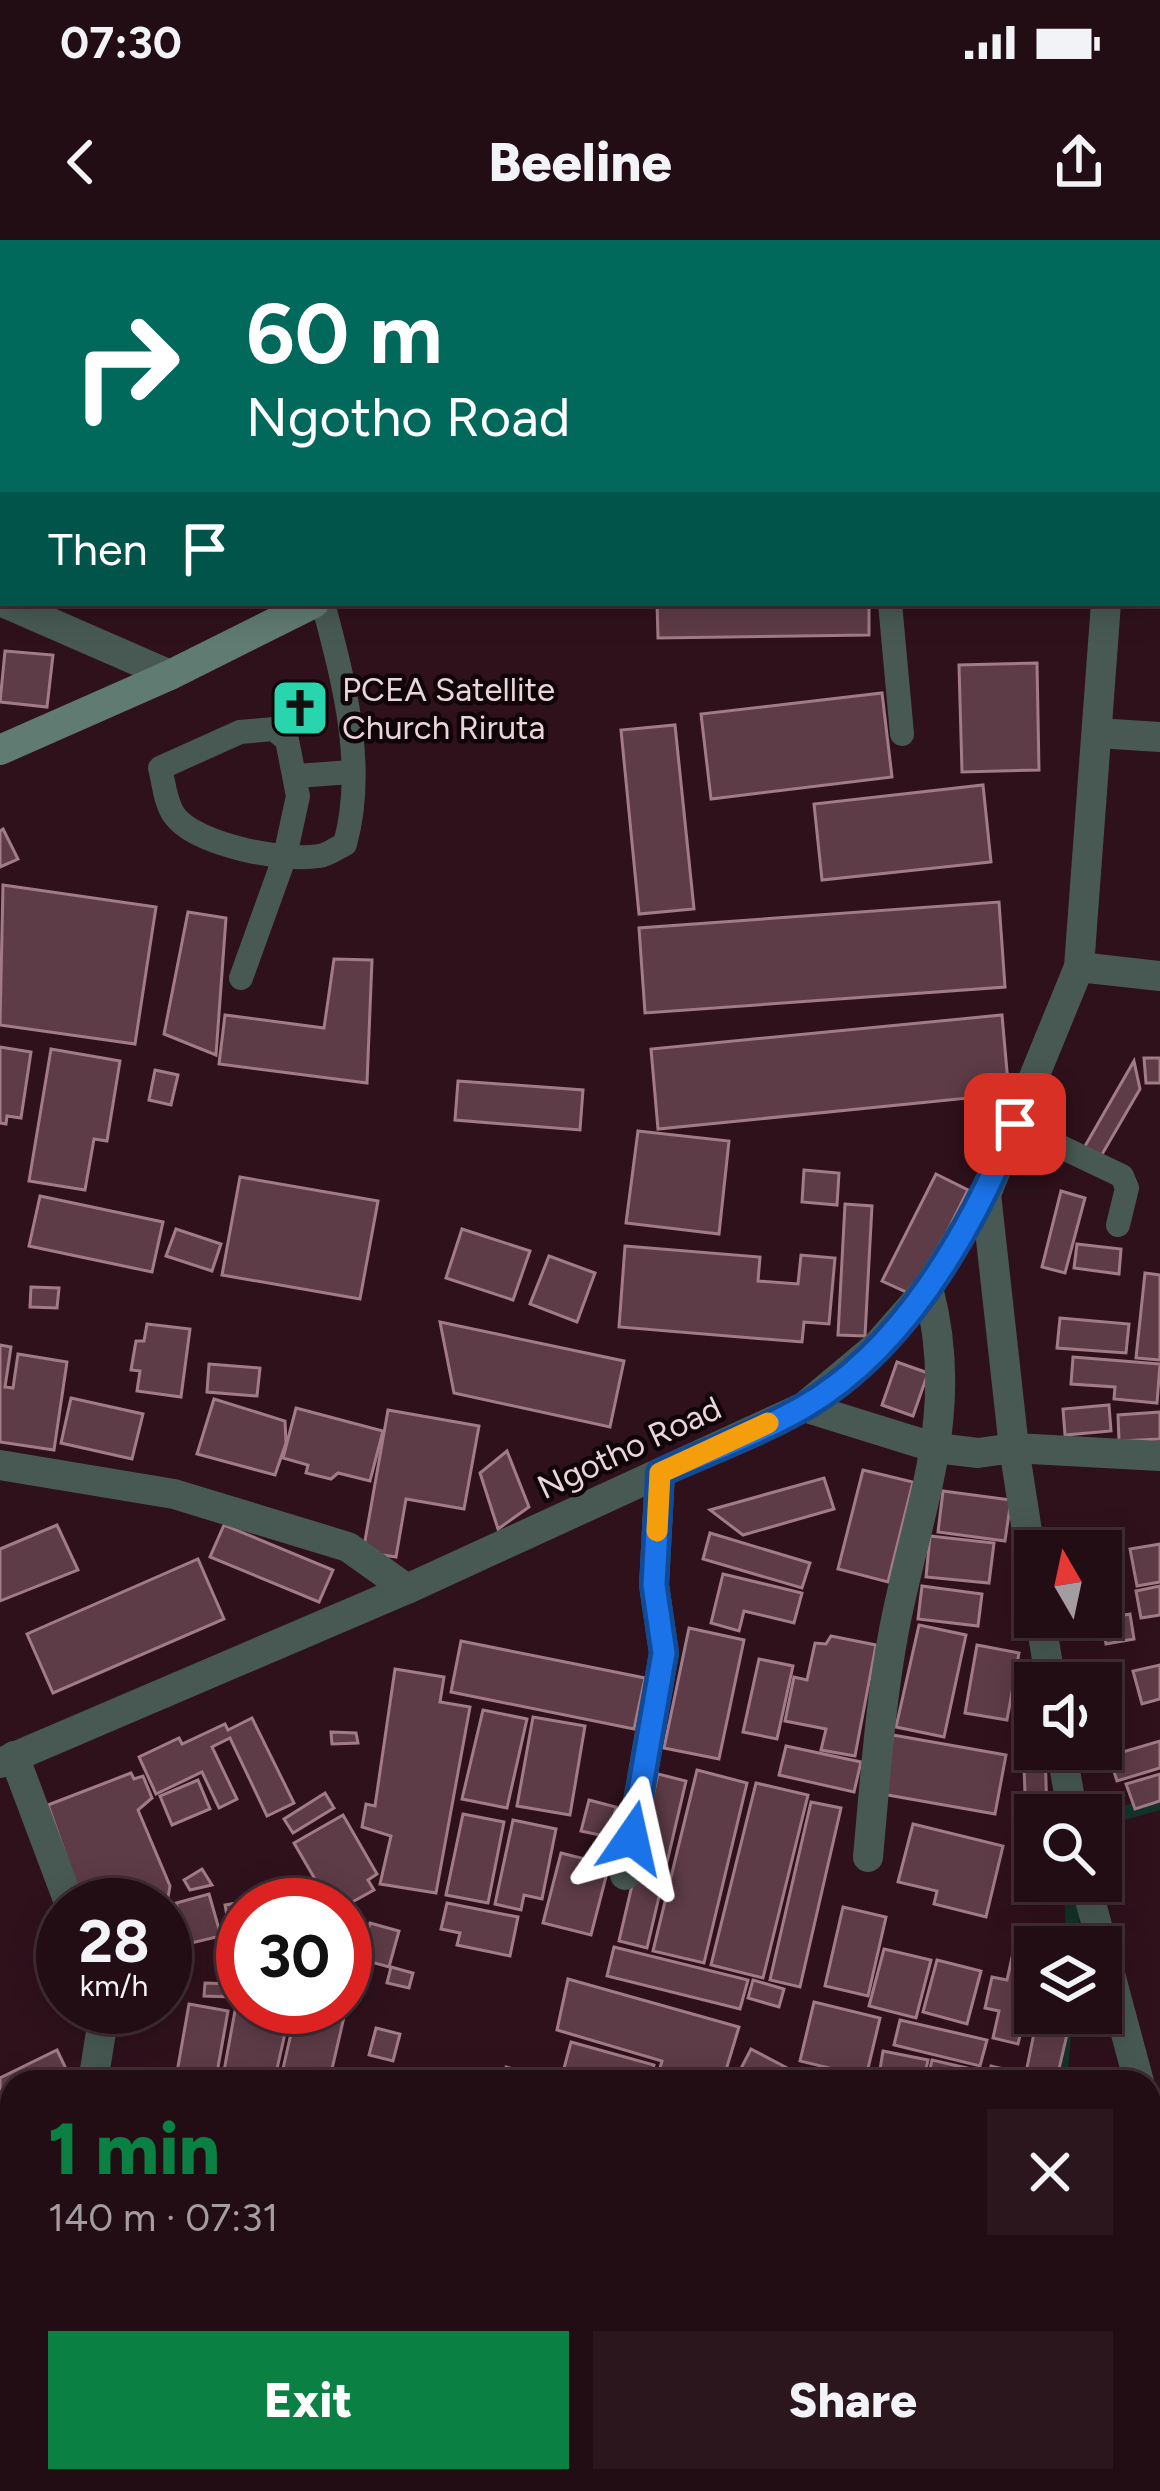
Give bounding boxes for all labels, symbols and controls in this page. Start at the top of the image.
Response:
text: 07:30 [60,15,182,69]
icon: back [48,129,114,195]
icon: share [1046,129,1112,195]
text: Beeline [488,130,672,195]
text: 60 m [246,283,442,384]
icon: right [48,288,204,444]
text: Ngotho Road [246,385,570,450]
icon: arrive [172,516,238,582]
text: Then [48,522,148,576]
place label: PCEA Satellite Church Riruta [342,670,555,747]
church icon: PCEA Satellite Church Riruta [269,677,331,739]
pin [964,1073,1066,1175]
icon: arrive [982,1091,1048,1157]
street label: Ngotho Road [531,1388,727,1507]
north arrow [1014,1530,1122,1638]
map controls [1014,1530,1122,2034]
button: sound [1014,1662,1122,1770]
position arrow [569,1775,695,1901]
button: search [1014,1794,1122,1902]
speed limit sign: 30 [216,1878,372,2034]
text: 28 [78,1905,150,1977]
button: layers [1014,1926,1122,2034]
text: km/h [80,1967,148,2004]
text: 1 min [48,2106,220,2192]
button: close [987,2109,1113,2235]
text: 140 m · 07:31 [48,2194,278,2241]
button: Exit [48,2331,569,2469]
button: Share [593,2331,1113,2469]

